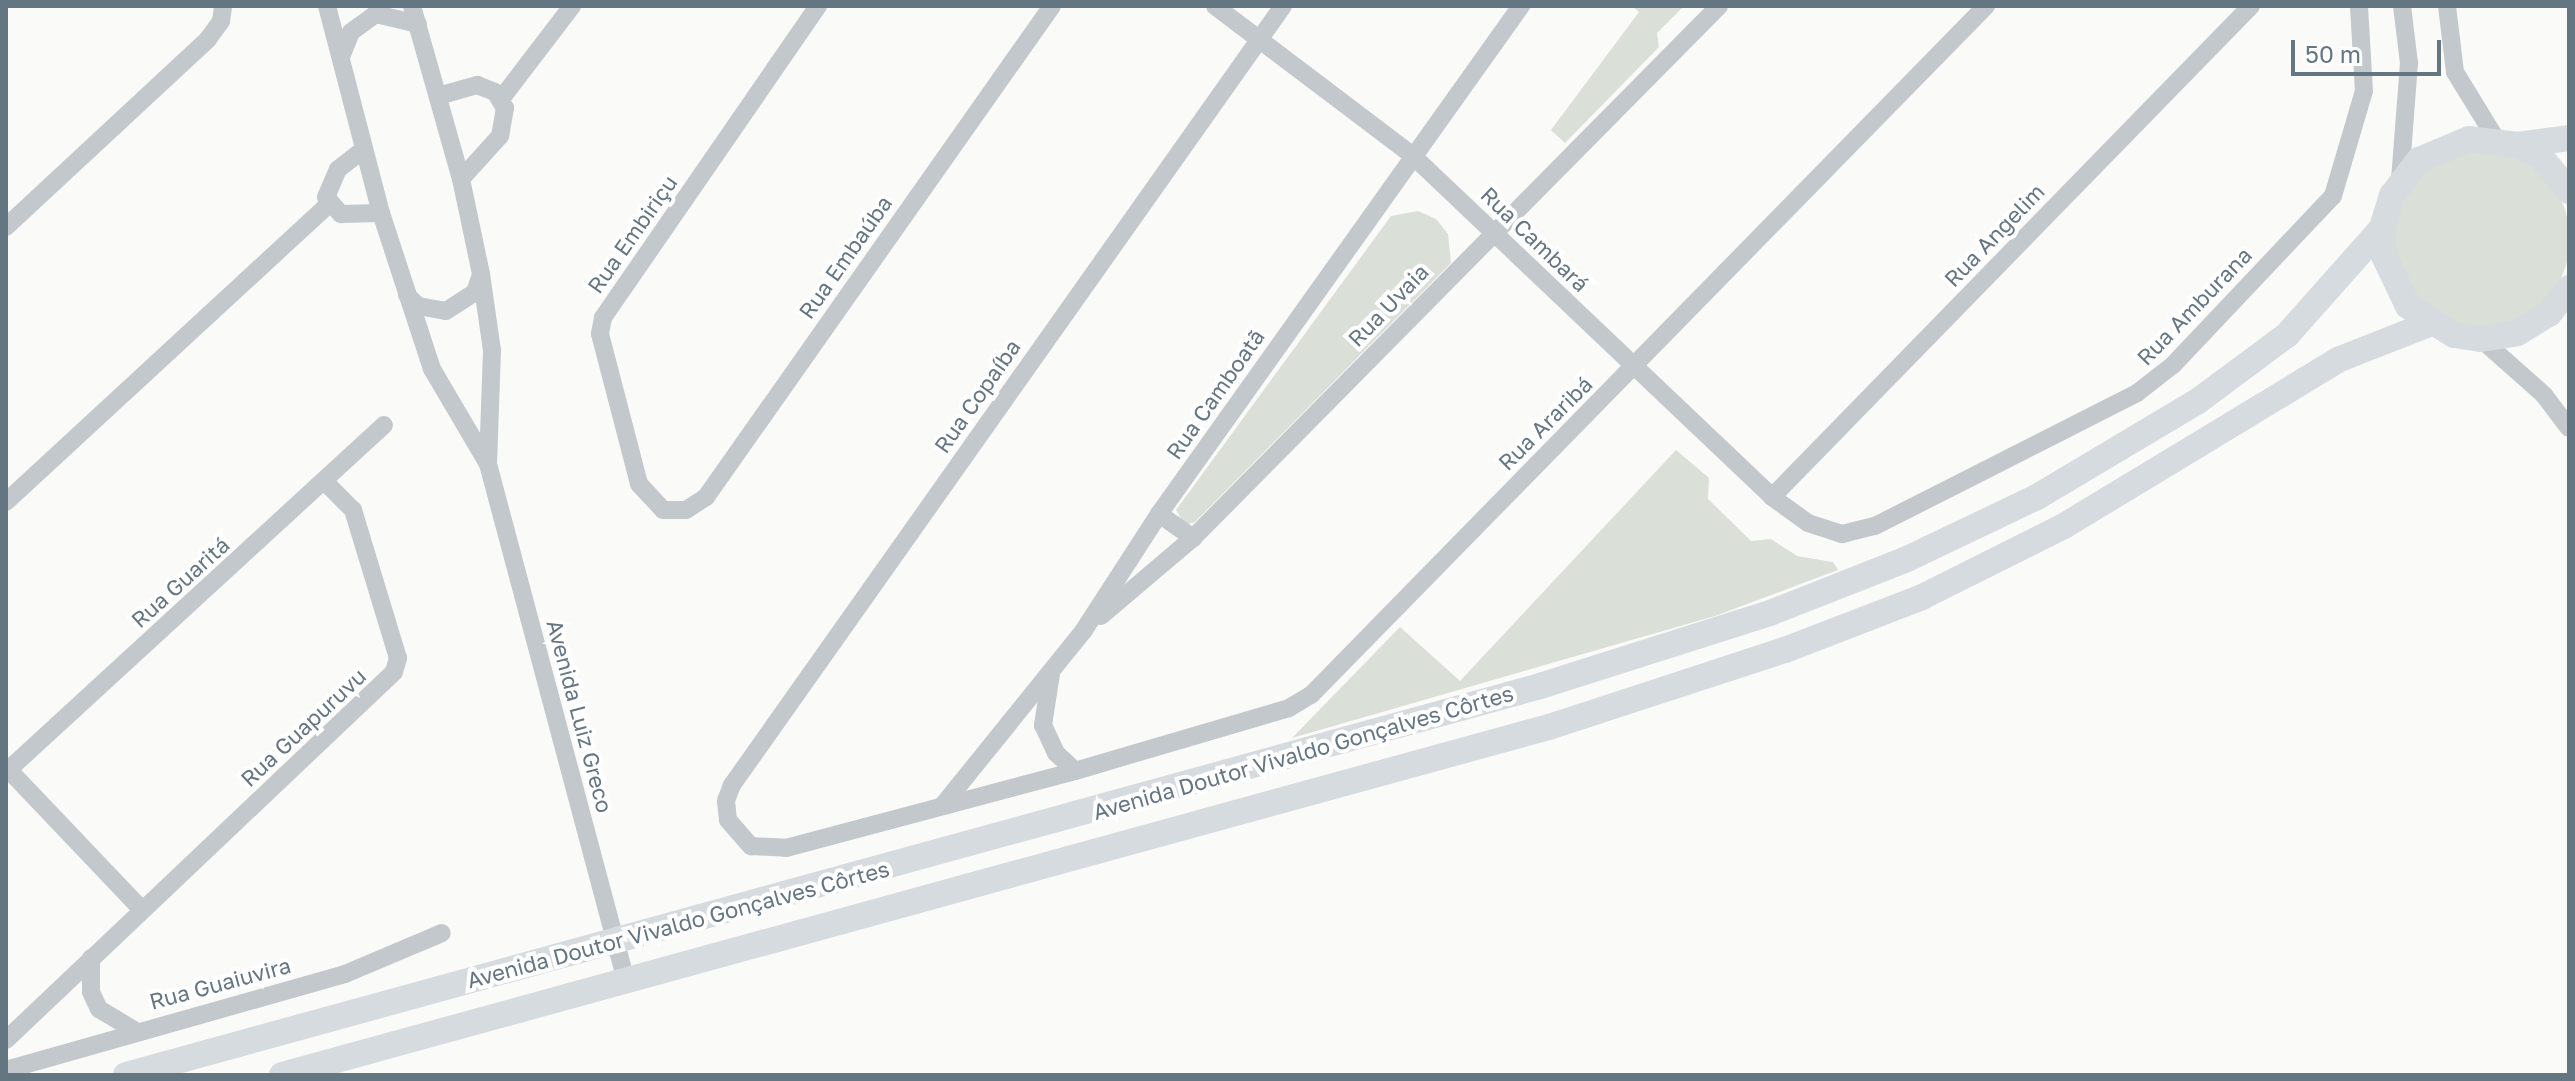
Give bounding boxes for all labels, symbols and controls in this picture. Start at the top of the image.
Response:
scale bar [2295,24,2445,74]
text: 50 m [2305,39,2361,68]
street label: Rua Embiriçu [582,170,682,298]
street label: Rua Angelim [1938,178,2050,292]
street label: Rua Cambará [1476,181,1594,297]
street label: Rua Embaúba [793,190,897,324]
street label: Rua Amburana [2131,242,2257,370]
street label: Rua Uvaia [1342,258,1434,352]
street label: Rua Camboatã [1160,324,1270,464]
street label: Rua Copaíba [928,334,1026,458]
street label: Rua Araribá [1493,371,1597,475]
street label: Rua Guaritá [126,531,234,633]
street label: Avenida Luiz Greco [542,617,618,815]
street label: Rua Guapuruvu [235,662,371,792]
street label: Avenida Doutor Vivaldo Gonçalves Côrtes [1090,679,1516,825]
street label: Avenida Doutor Vivaldo Gonçalves Côrtes [464,855,892,993]
street label: Rua Guaiuvira [146,951,294,1015]

